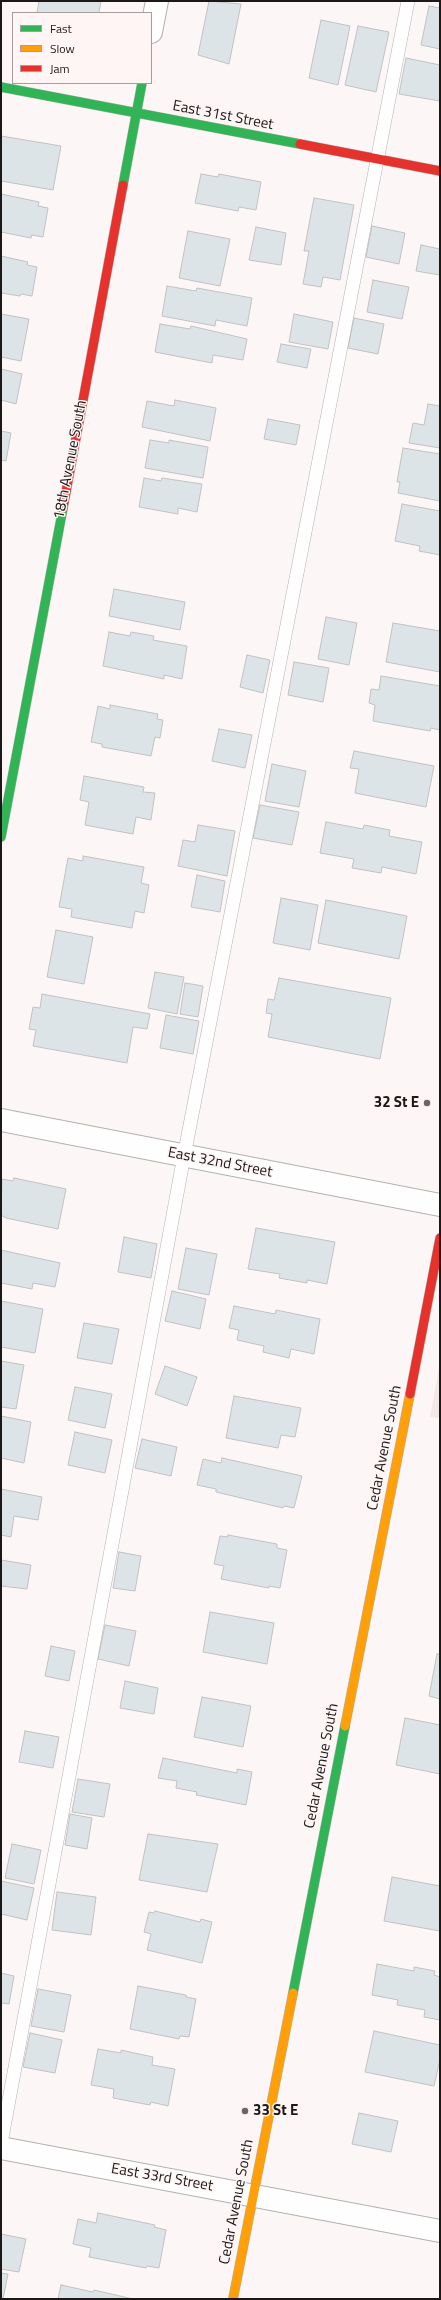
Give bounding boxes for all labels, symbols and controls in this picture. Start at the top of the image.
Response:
legend [12,12,152,84]
text: Fast [50,19,72,38]
text: Slow [50,39,75,58]
text: Jam [50,59,70,78]
street label: East 31st Street [171,97,275,135]
street label: 18th Avenue South [51,399,91,521]
place label: 32 St E [374,1094,419,1112]
marker: 32 St E [422,1098,432,1108]
street label: East 32nd Street [166,1144,274,1182]
street label: Cedar Avenue South [364,1384,406,1512]
street label: Cedar Avenue South [301,1702,343,1830]
place label: 33 St E [253,2102,298,2120]
marker: 33 St E [240,2106,250,2116]
street label: Cedar Avenue South [216,2138,258,2266]
street label: East 33rd Street [110,2160,214,2196]

